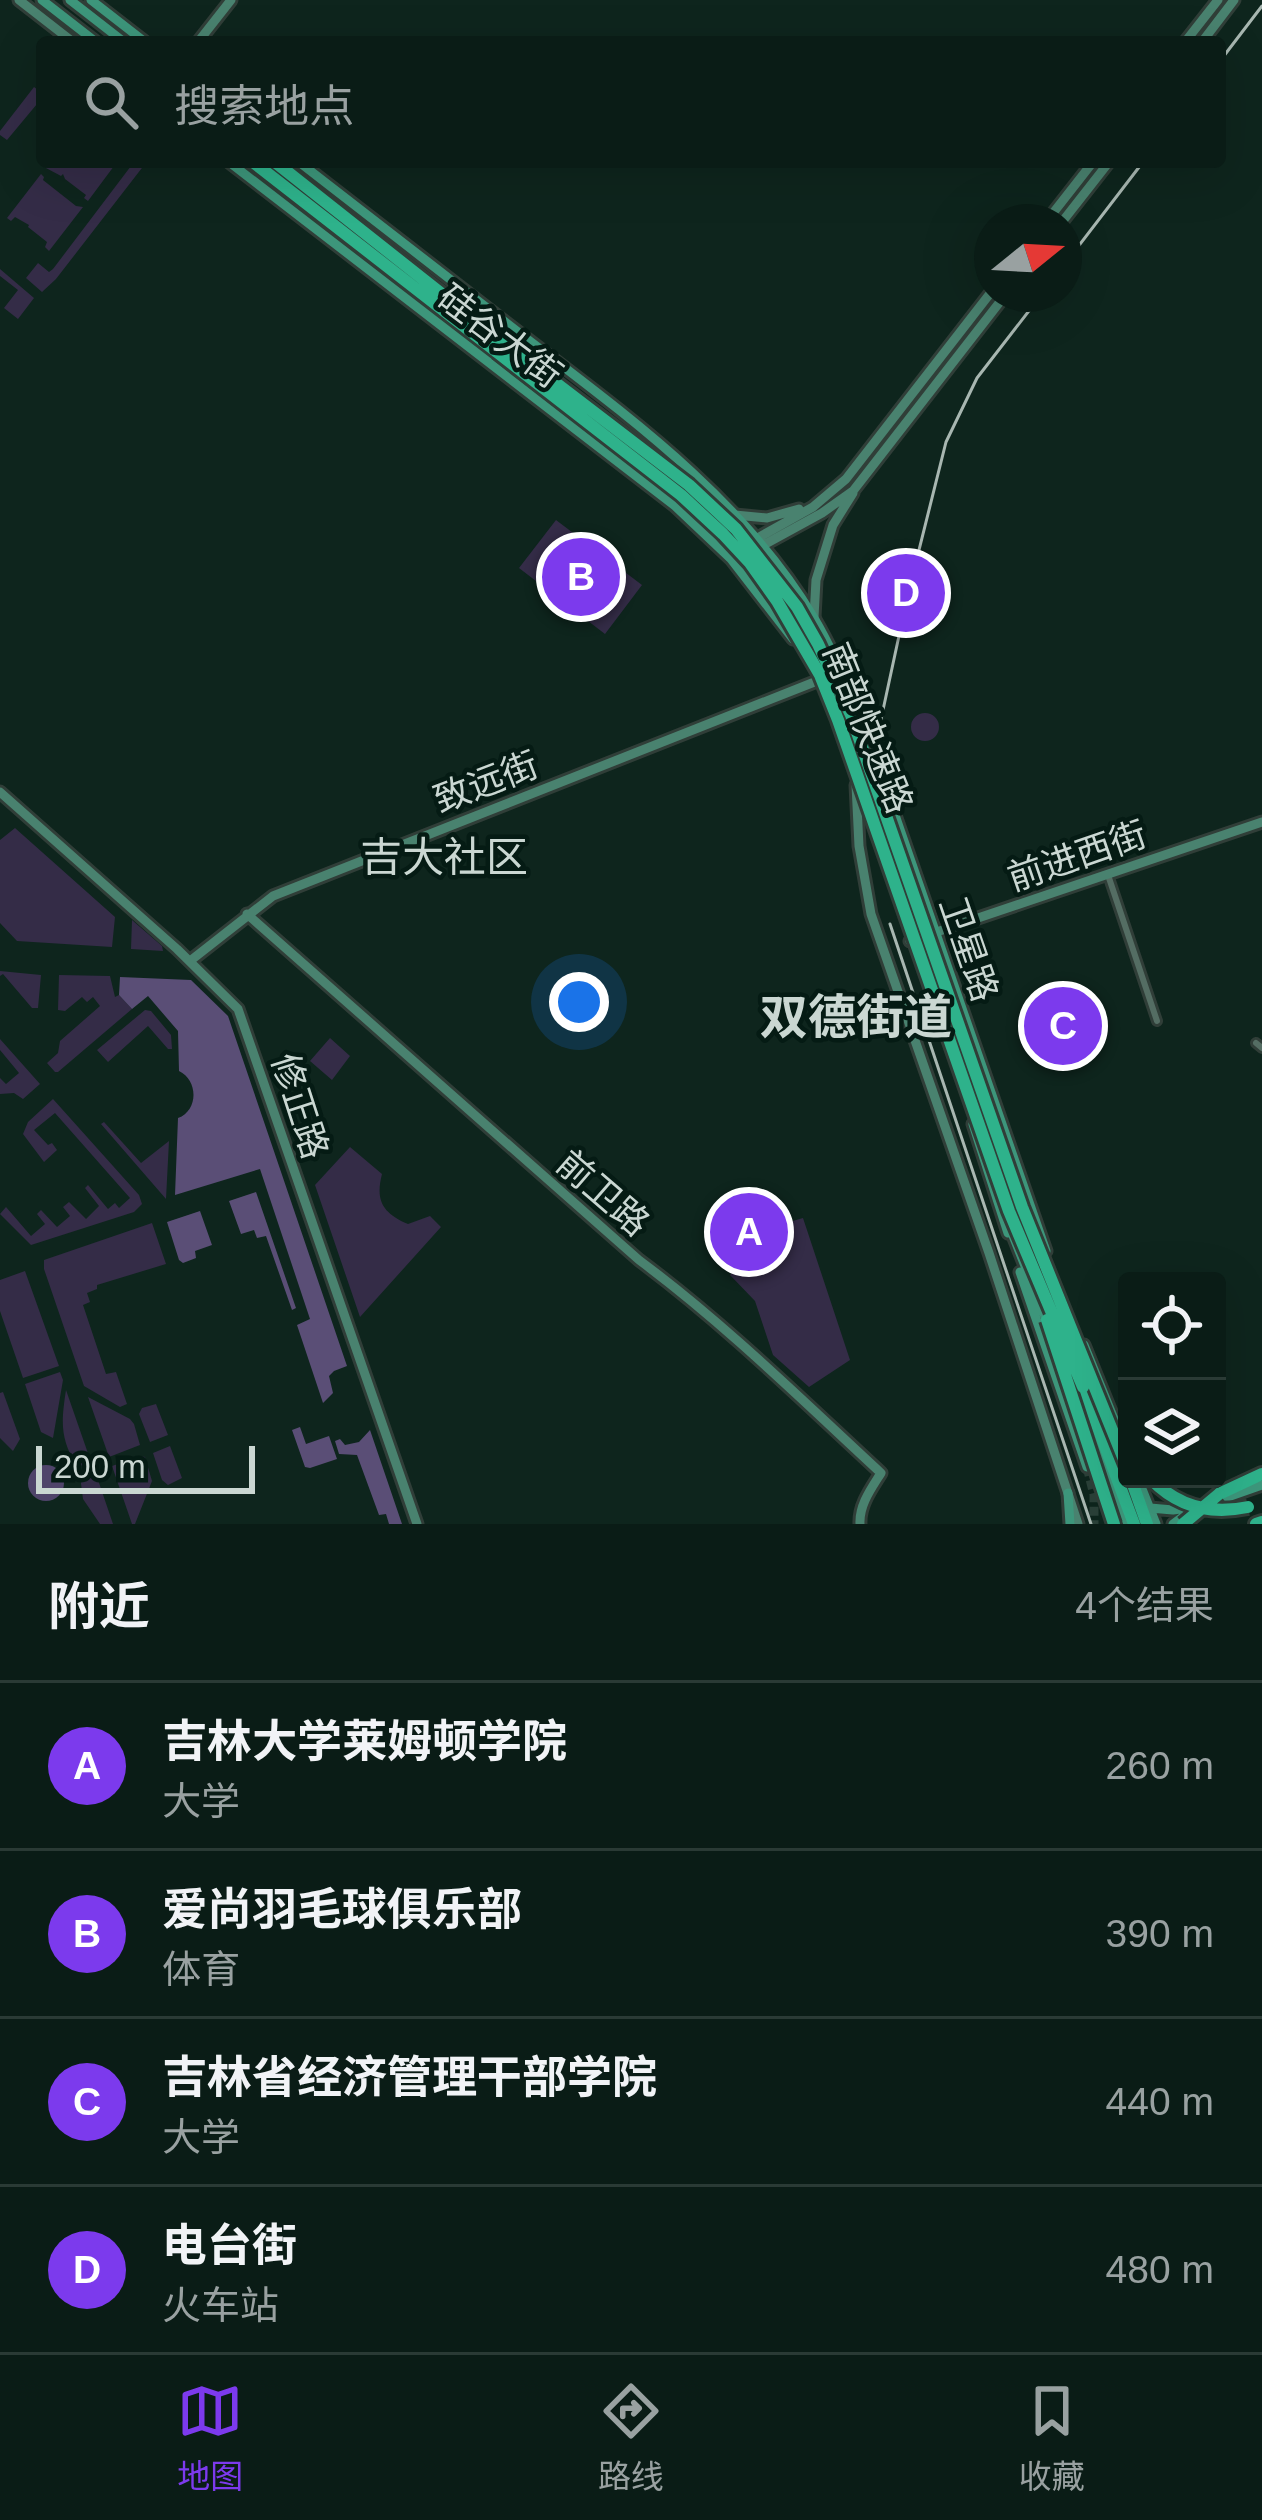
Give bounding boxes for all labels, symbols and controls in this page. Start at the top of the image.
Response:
search box [36,36,1226,168]
icon: search [78,69,144,135]
text: 搜索地点 [174,81,354,132]
north arrow [974,204,1082,312]
street label: 硅谷大街 [430,276,570,396]
pin: B [542,532,620,622]
pin: D [867,548,945,638]
street label: 南部快速路 [815,637,921,819]
street label: 致远街 [428,744,544,820]
street label: 前进西街 [1002,813,1152,899]
district label: 吉大社区 [360,834,528,881]
street label: 卫星路 [932,891,1006,1007]
your location [549,972,609,1032]
pin: C [1024,981,1102,1071]
district label: 双德街道 [760,991,952,1044]
street label: 修正路 [264,1048,336,1164]
street label: 前卫路 [549,1142,657,1244]
pin: A [710,1187,788,1277]
map controls [1118,1272,1226,1488]
button: locate [1118,1272,1226,1380]
button: layers [1118,1380,1226,1488]
scale bar [36,1440,255,1493]
text: 200 m [54,1448,146,1485]
text: 附近 [48,1578,150,1635]
text: 4个结果 [1075,1584,1214,1627]
text: 吉林大学莱姆顿学院 [162,1716,567,1767]
text: A [73,1744,101,1787]
text: 260 m [1106,1744,1214,1787]
text: 大学 [162,1780,240,1823]
text: 爱尚羽毛球俱乐部 [162,1884,522,1935]
text: B [73,1912,101,1955]
text: 390 m [1106,1912,1214,1955]
text: 体育 [162,1948,240,1991]
text: 吉林省经济管理干部学院 [162,2052,657,2103]
text: C [73,2080,101,2123]
text: 440 m [1106,2080,1214,2123]
text: 大学 [162,2116,240,2159]
text: 电台街 [162,2220,297,2271]
text: D [73,2248,101,2291]
text: 480 m [1106,2248,1214,2291]
text: 火车站 [162,2284,279,2327]
tab: 地图 [177,2378,243,2498]
tab: 路线 [598,2378,664,2498]
tab: 收藏 [1019,2378,1085,2498]

